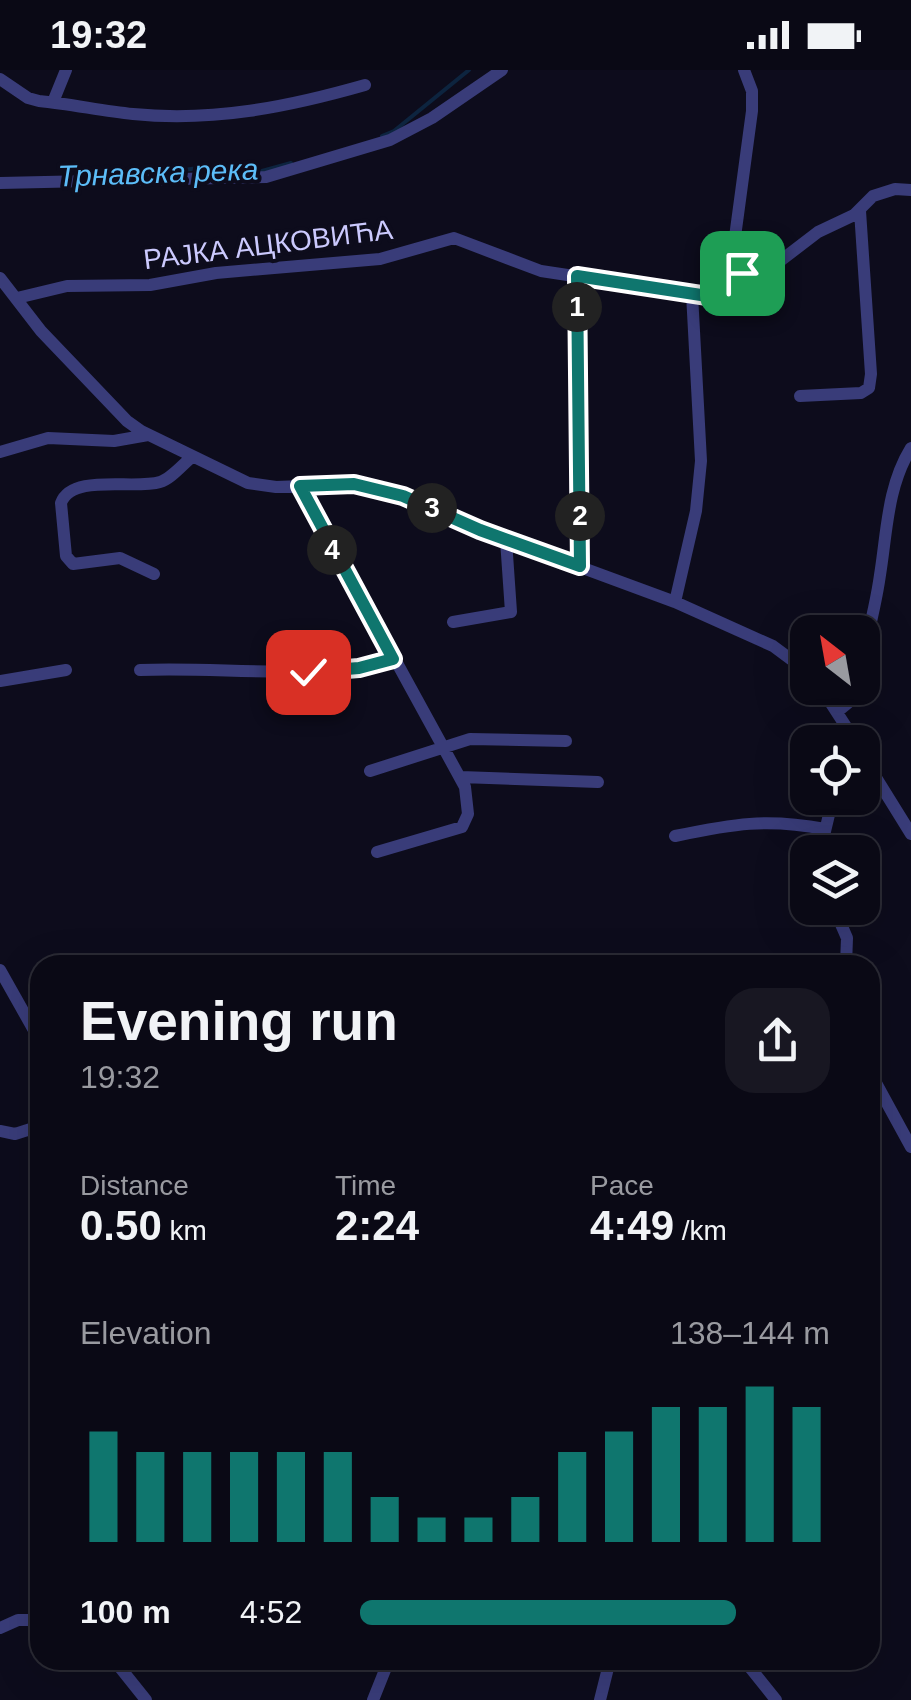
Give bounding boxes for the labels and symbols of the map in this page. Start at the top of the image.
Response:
water label: Трнавска река [57,153,259,192]
street label: РАЈКА АЦКОВИЋА [142,214,395,275]
pin [700,231,785,316]
pin: 1 [552,282,602,332]
pin: 3 [407,483,457,533]
pin: 2 [555,491,605,541]
pin: 4 [307,525,357,575]
north arrow [790,615,880,705]
pin [266,630,351,715]

